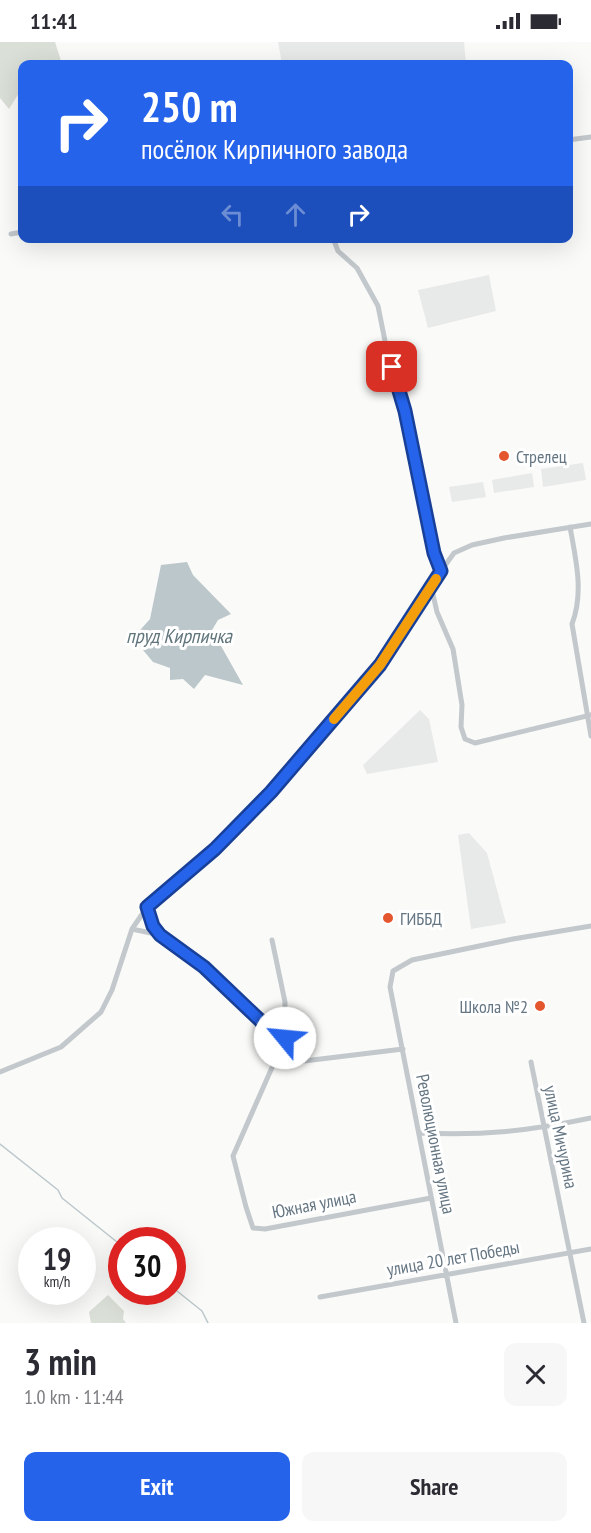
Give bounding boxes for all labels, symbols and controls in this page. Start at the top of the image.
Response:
text: 11:41 [30,7,78,35]
text: 250 m [141,79,238,134]
icon: right [42,84,120,162]
text: посёлок Кирпичного завода [141,132,408,166]
icon: left [216,198,249,231]
icon: ahead [279,198,312,231]
icon: right [342,198,375,231]
pin [366,341,417,392]
icon: arrive [375,350,408,383]
place label: Стрелец [516,445,567,468]
marker: Стрелец [497,449,511,463]
water label: пруд Кирпичка [126,623,233,649]
place label: ГИББД [400,907,442,930]
marker: ГИББД [381,911,395,925]
place label: Школа №2 [460,995,528,1018]
marker: Школа №2 [533,999,547,1013]
position arrow [253,1006,317,1070]
street label: Революционная улица [411,1072,461,1216]
street label: улица Мичурина [539,1083,583,1191]
street label: Южная улица [270,1185,358,1223]
speed limit sign: 30 [108,1227,186,1305]
street label: улица 20 лет Победы [385,1235,521,1281]
text: 19 [43,1239,71,1278]
text: km/h [44,1272,70,1291]
text: 3 min [24,1338,97,1385]
button: close [504,1343,567,1406]
text: 1.0 km · 11:44 [24,1384,123,1410]
button: Exit [24,1452,290,1521]
button: Share [302,1452,567,1521]

